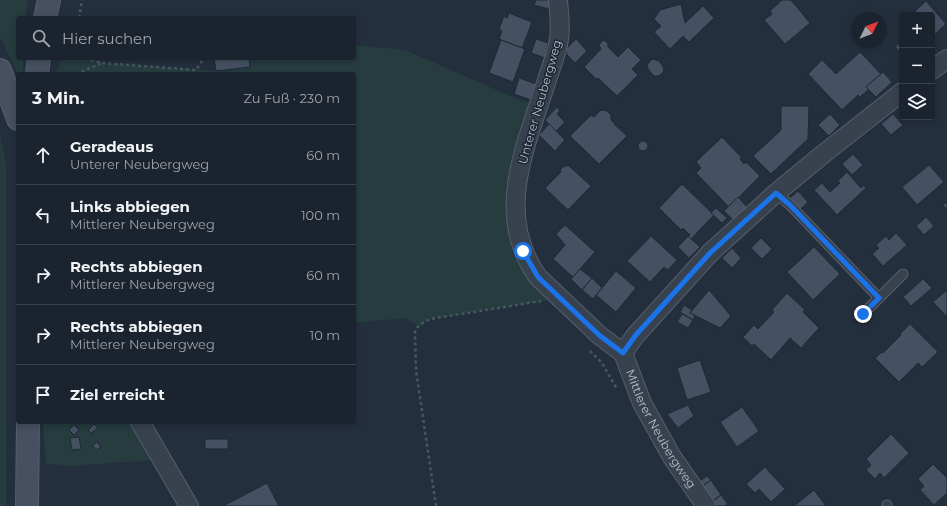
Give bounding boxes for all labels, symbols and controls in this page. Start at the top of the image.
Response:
north arrow [851,12,887,48]
map controls [899,12,935,120]
button: + [899,12,935,48]
search box [16,16,356,60]
icon: search [30,27,52,49]
text: Hier suchen [62,29,152,48]
street label: Unterer Neubergweg [515,38,564,166]
button: − [899,48,935,84]
button: layers [899,84,935,120]
text: 3 Min. [32,88,84,108]
text: Zu Fuß · 230 m [243,90,340,106]
text: Geradeaus [70,137,153,156]
icon: ahead [32,144,54,166]
text: 60 m [306,147,340,163]
text: Unterer Neubergweg [70,156,209,172]
text: Links abbiegen [70,197,190,216]
icon: left [32,204,54,226]
text: 100 m [301,207,340,223]
text: Mittlerer Neubergweg [70,216,215,232]
route start [514,242,532,260]
text: Rechts abbiegen [70,257,203,276]
icon: right [32,264,54,286]
text: 60 m [306,267,340,283]
text: Mittlerer Neubergweg [70,276,215,292]
route end [854,305,872,323]
text: Rechts abbiegen [70,317,203,336]
icon: right [32,324,54,346]
text: 10 m [310,327,340,343]
text: Mittlerer Neubergweg [70,336,215,352]
street label: Mittlerer Neubergweg [623,367,699,491]
icon: arrive [32,384,54,406]
text: Ziel erreicht [70,385,165,404]

